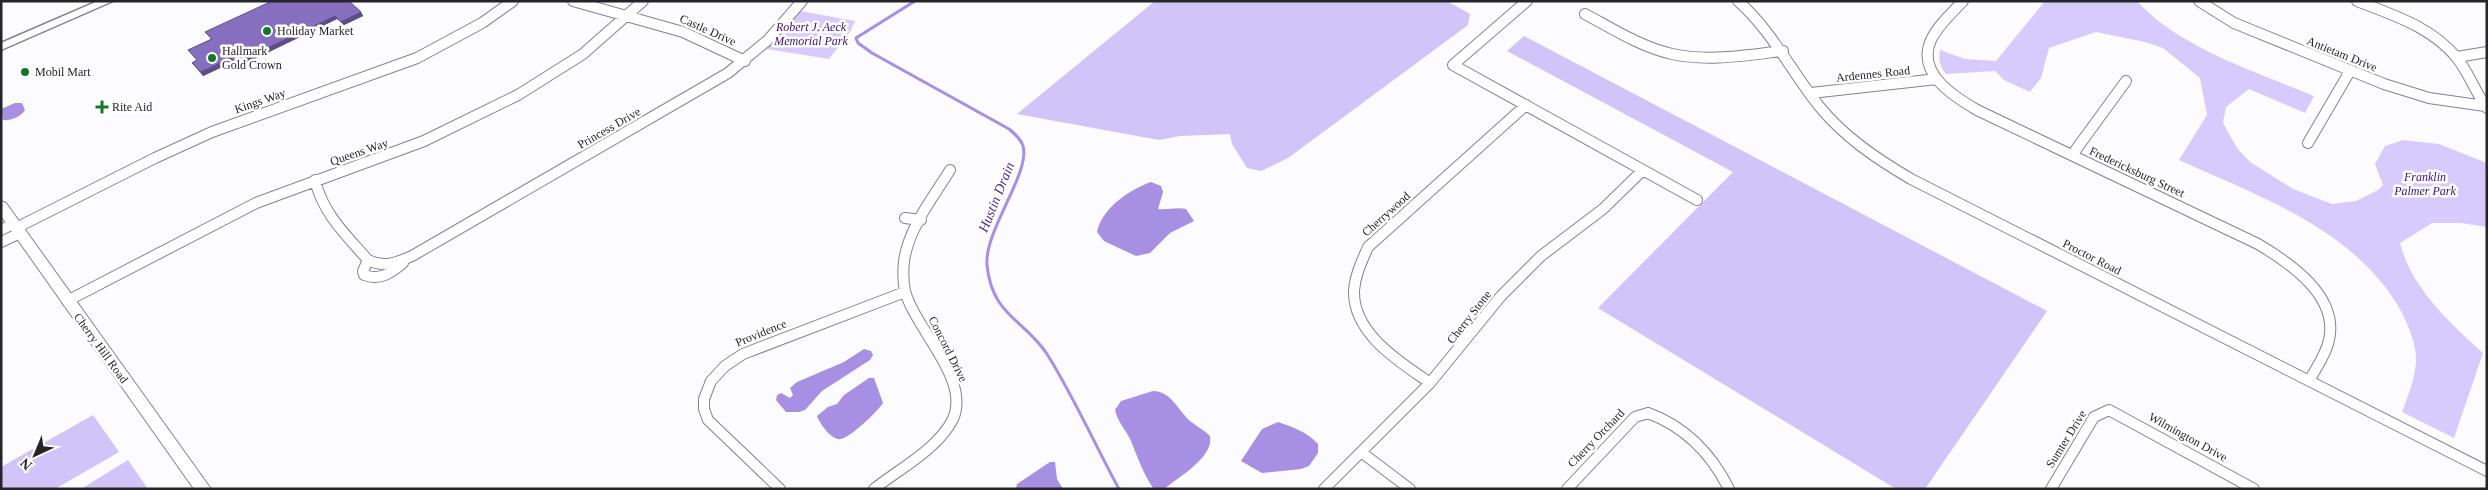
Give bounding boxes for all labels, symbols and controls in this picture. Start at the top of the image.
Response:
street label: Castle Drive [678,11,738,49]
park label: Robert J. Aeck Memorial Park [773,20,848,48]
place label: Holiday Market [277,24,354,38]
marker: Holiday Market [261,25,273,37]
street label: Antietam Drive [2305,33,2379,75]
place label: Hallmark Gold Crown [222,44,282,72]
marker: Hallmark Gold Crown [206,52,218,64]
street label: Ardennes Road [1835,63,1911,85]
place label: Mobil Mart [35,65,91,79]
marker: Mobil Mart [19,66,31,78]
street label: Kings Way [233,86,287,116]
place label: Rite Aid [112,100,152,114]
marker: Rite Aid [96,101,108,113]
street label: Princess Drive [575,104,643,152]
street label: Queens Way [328,136,390,168]
street label: Fredericksburg Street [2087,144,2187,200]
water label: Hustin Drain [975,160,1017,235]
park label: Franklin Palmer Park [2393,170,2456,198]
street label: Cherrywood [1359,189,1413,239]
street label: Proctor Road [2060,236,2124,278]
street label: Cherry Stone [1444,288,1494,346]
street label: Cherry Hill Road [71,310,131,386]
street label: Concord Drive [925,314,971,384]
street label: Providence [733,316,789,350]
street label: Cherry Orchard [1565,406,1627,470]
street label: Sumter Drive [2043,408,2089,470]
street label: Wilmington Drive [2146,410,2230,464]
north arrow [10,430,60,480]
text: N [17,455,35,473]

